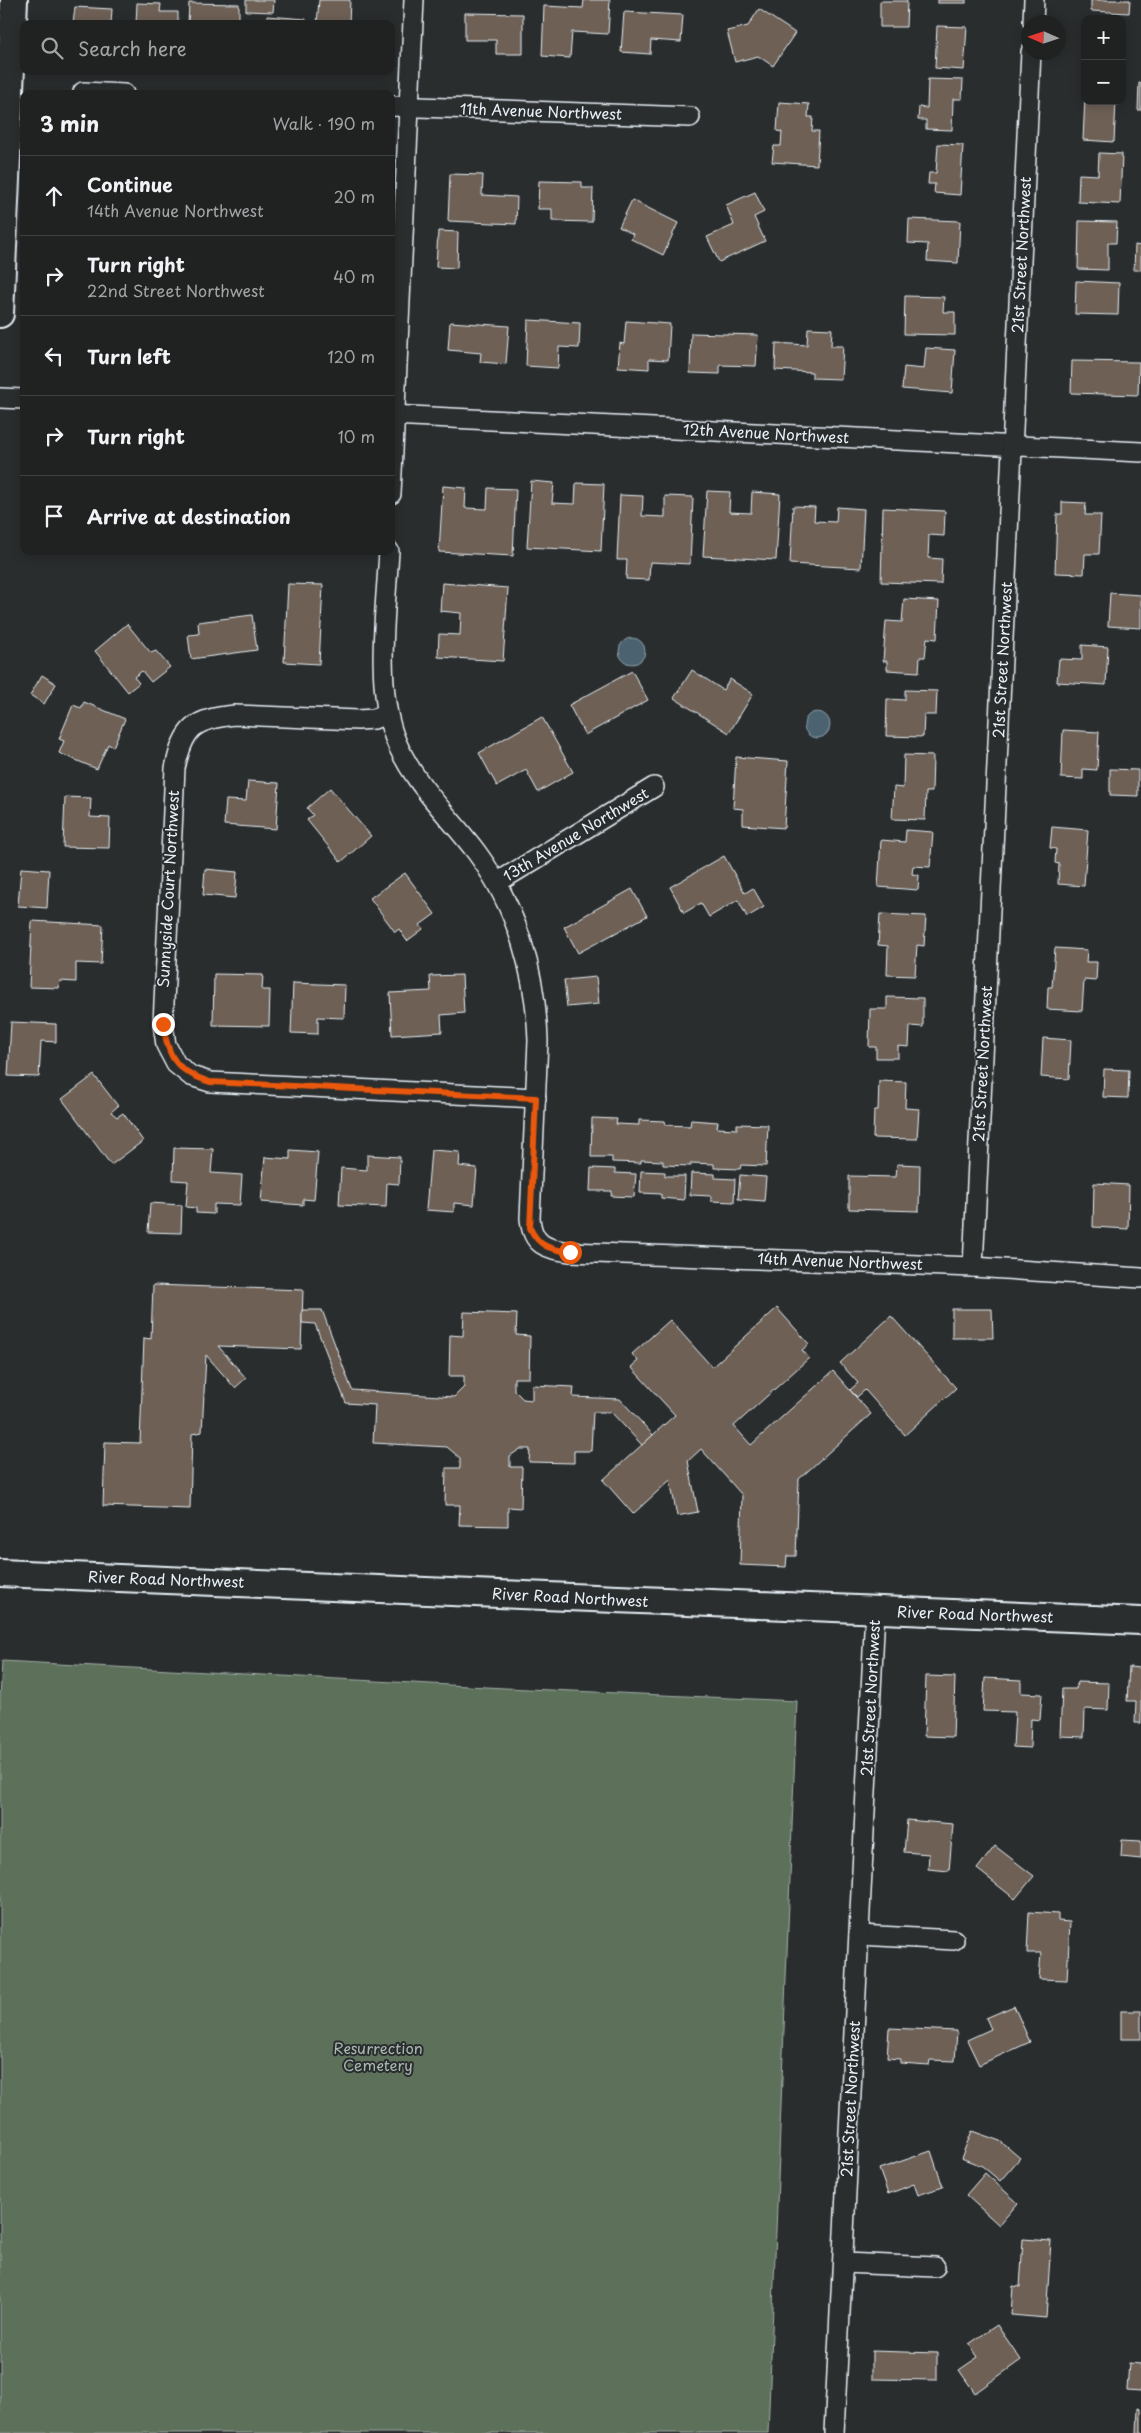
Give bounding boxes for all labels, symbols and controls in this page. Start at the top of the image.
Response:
north arrow [1021,15,1066,60]
map controls [1081,15,1126,105]
button: + [1081,15,1126,60]
search box [20,20,395,75]
icon: search [38,34,66,62]
text: Search here [78,34,187,62]
button: − [1081,60,1126,105]
street label: 11th Avenue Northwest [460,96,622,125]
text: 3 min [40,107,99,139]
text: Walk · 190 m [273,111,375,135]
text: Continue [87,170,173,198]
street label: 21st Street Northwest [1005,176,1036,334]
icon: ahead [40,182,68,210]
text: 20 m [334,184,375,208]
text: 14th Avenue Northwest [87,198,264,222]
text: Turn right [87,250,185,278]
icon: right [40,262,68,290]
text: 40 m [333,264,375,288]
text: 22nd Street Northwest [87,278,265,302]
icon: left [40,342,68,370]
text: Turn left [87,342,171,370]
text: 120 m [328,344,375,368]
street label: 12th Avenue Northwest [682,417,850,448]
icon: right [40,422,68,450]
text: Turn right [87,422,185,450]
text: 10 m [338,424,375,448]
icon: arrive [40,502,68,530]
text: Arrive at destination [87,502,291,530]
street label: 21st Street Northwest [986,581,1017,739]
street label: 13th Avenue Northwest [498,781,653,886]
street label: Sunnyside Court Northwest [151,790,184,988]
street label: 21st Street Northwest [966,985,997,1143]
route end [152,1013,175,1036]
route start [559,1241,582,1264]
street label: 14th Avenue Northwest [757,1246,923,1275]
street label: River Road Northwest [87,1564,245,1593]
street label: River Road Northwest [491,1581,649,1612]
street label: River Road Northwest [896,1599,1054,1628]
street label: 21st Street Northwest [854,1619,885,1777]
street label: 21st Street Northwest [834,2020,865,2178]
park label: Resurrection Cemetery [333,2036,423,2076]

